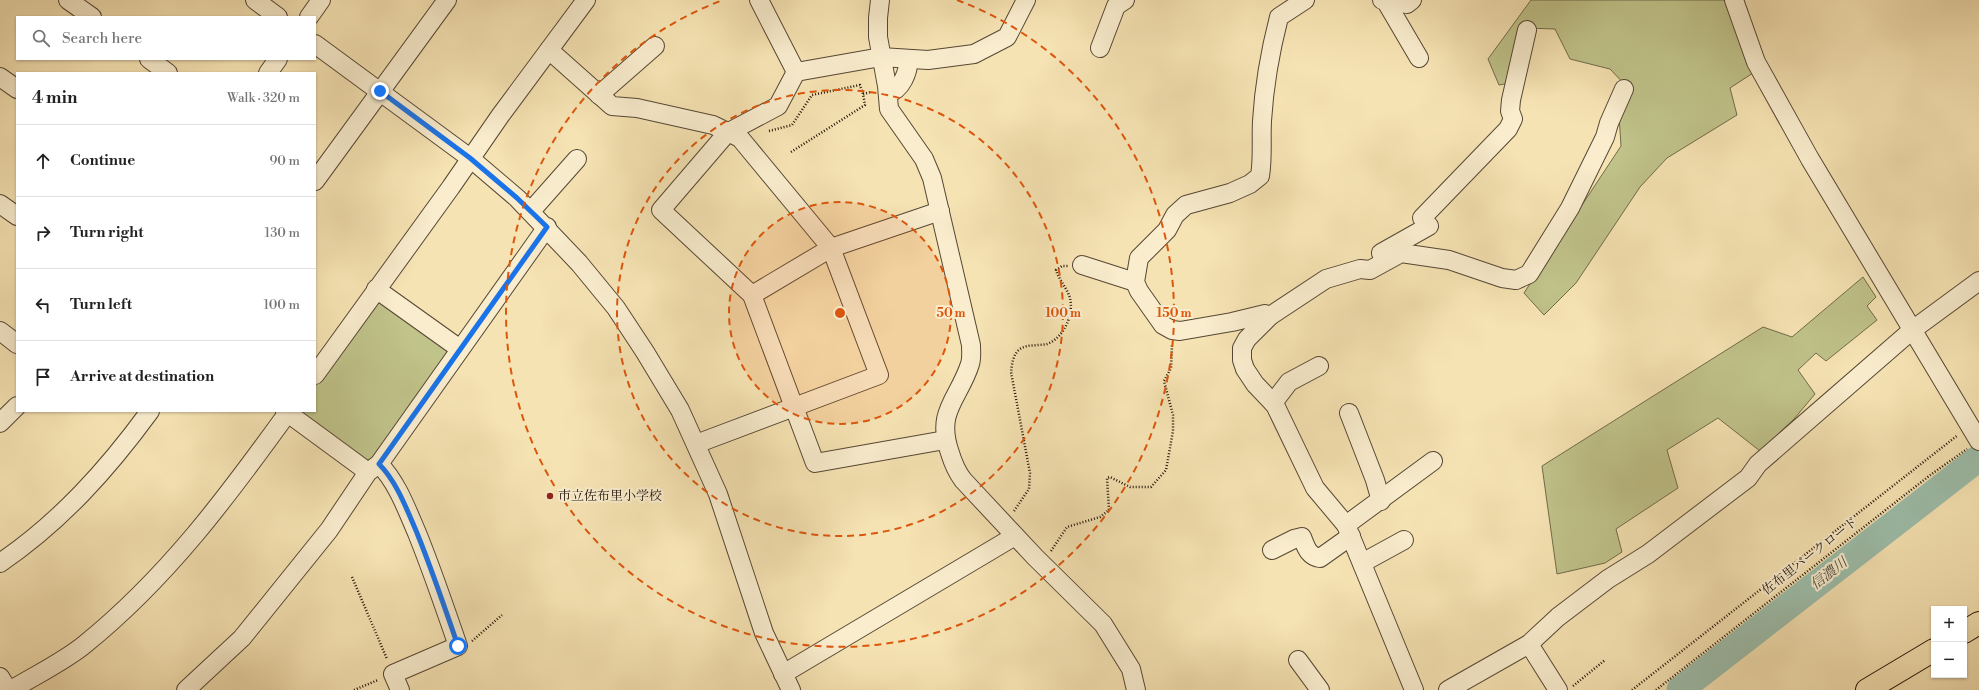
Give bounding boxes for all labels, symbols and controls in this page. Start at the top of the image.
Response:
search box [16,16,316,60]
icon: search [30,27,52,49]
text: Search here [62,29,142,48]
route end [371,82,389,100]
text: 4 min [32,87,77,109]
text: Walk · 320 m [227,90,300,106]
icon: ahead [32,150,54,172]
text: Continue [70,151,135,170]
text: 90 m [269,153,300,169]
icon: right [32,222,54,244]
text: Turn right [70,223,144,242]
text: 130 m [265,225,300,241]
icon: left [32,294,54,316]
text: Turn left [70,295,132,314]
text: 100 m [264,297,300,313]
centre of rings [833,306,847,320]
text: 50 m [936,306,966,321]
text: 100 m [1045,306,1081,321]
text: 150 m [1157,306,1191,321]
icon: arrive [32,366,54,388]
text: Arrive at destination [70,367,214,386]
place label: 市立佐布里小学校 [558,488,662,504]
marker: 市立佐布里小学校 [545,491,555,501]
street label: 佐布里パークロード [1759,514,1861,598]
water label: 信濃川 [1807,553,1853,594]
map controls [1931,606,1967,678]
button: + [1931,606,1967,642]
route start [449,637,467,655]
button: − [1931,642,1967,678]

